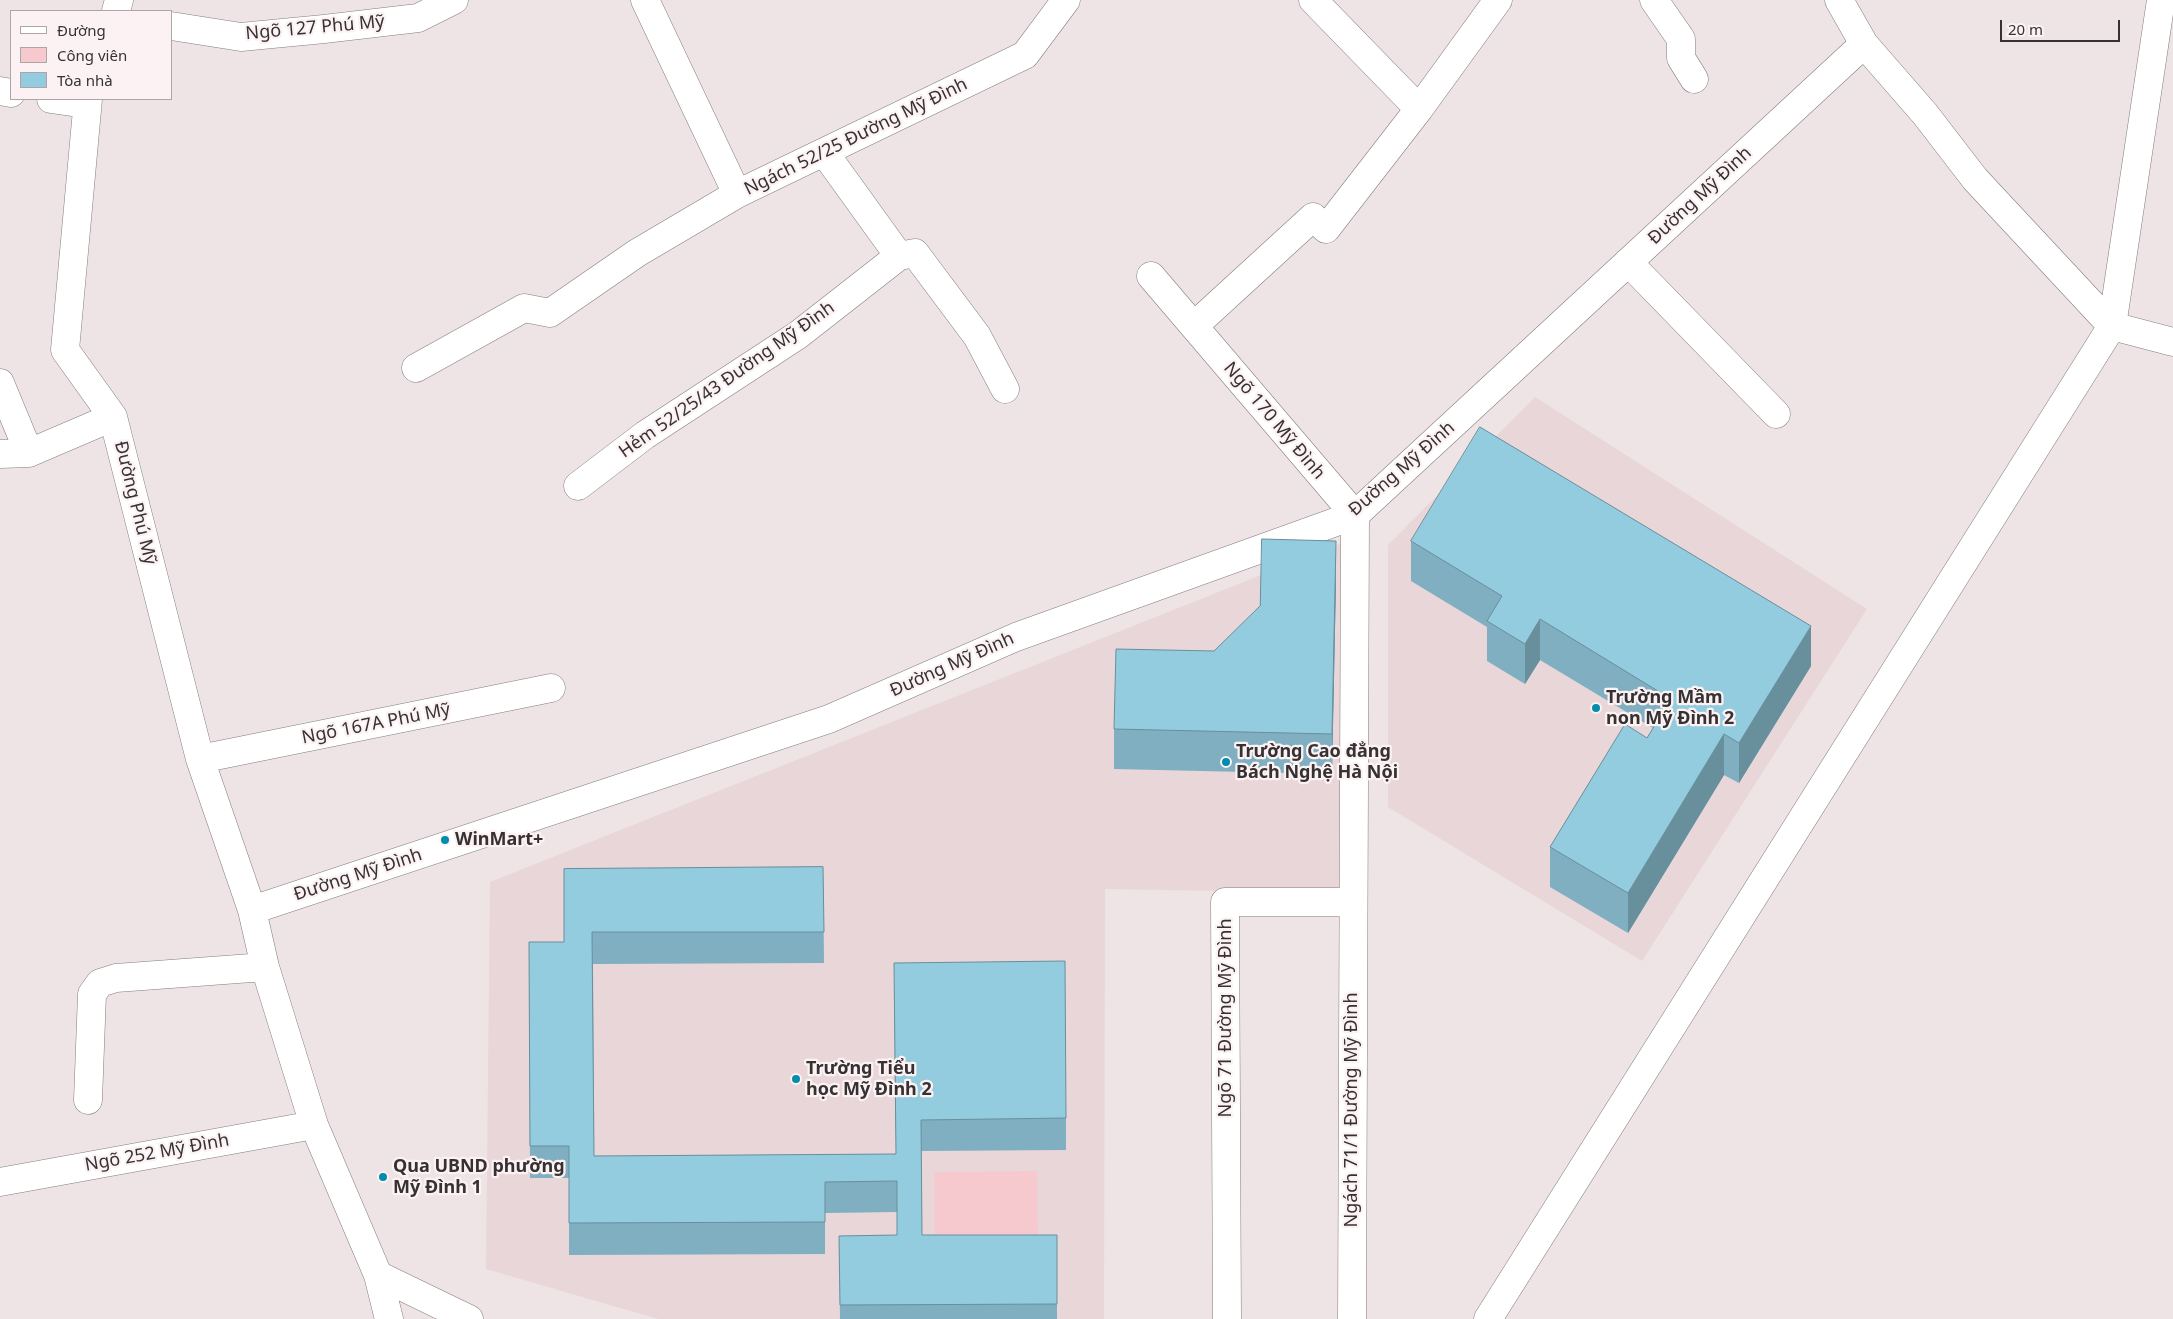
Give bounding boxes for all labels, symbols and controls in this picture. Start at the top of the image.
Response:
legend [10,10,172,100]
scale bar [2003,10,2123,42]
street label: Ngõ 127 Phú Mỹ [245,11,385,45]
text: 20 m [2008,19,2043,39]
text: Đường [57,20,106,40]
text: Công viên [57,45,127,65]
text: Tòa nhà [57,70,113,90]
street label: Ngách 52/25 Đường Mỹ Đình [741,74,971,200]
street label: Đường Mỹ Đình [1644,143,1756,249]
street label: Hẻm 52/25/43 Đường Mỹ Đình [615,297,839,463]
street label: Ngõ 170 Mỹ Đình [1219,358,1329,484]
street label: Đường Mỹ Đình [1345,417,1459,521]
street label: Đường Phú Mỹ [109,439,161,567]
street label: Đường Mỹ Đình [887,628,1017,702]
place label: Trường Mầm non Mỹ Đình 2 [1606,687,1734,730]
street label: Ngõ 167A Phú Mỹ [300,699,452,749]
marker: Trường Mầm non Mỹ Đình 2 [1590,702,1602,714]
place label: Trường Cao đẳng Bách Nghệ Hà Nội [1236,741,1398,784]
marker: Trường Cao đẳng Bách Nghệ Hà Nội [1220,756,1232,768]
place label: WinMart+ [455,829,543,851]
marker: WinMart+ [439,834,451,846]
street label: Đường Mỹ Đình [291,844,425,906]
street label: Ngõ 71 Đường Mỹ Đình [1215,918,1237,1118]
street label: Ngách 71/1 Đường Mỹ Đình [1341,992,1363,1228]
place label: Trường Tiểu học Mỹ Đình 2 [806,1058,932,1100]
marker: Trường Tiểu học Mỹ Đình 2 [790,1073,802,1085]
street label: Ngõ 252 Mỹ Đình [83,1130,231,1176]
place label: Qua UBND phường Mỹ Đình 1 [393,1156,565,1198]
marker: Qua UBND phường Mỹ Đình 1 [377,1171,389,1183]

